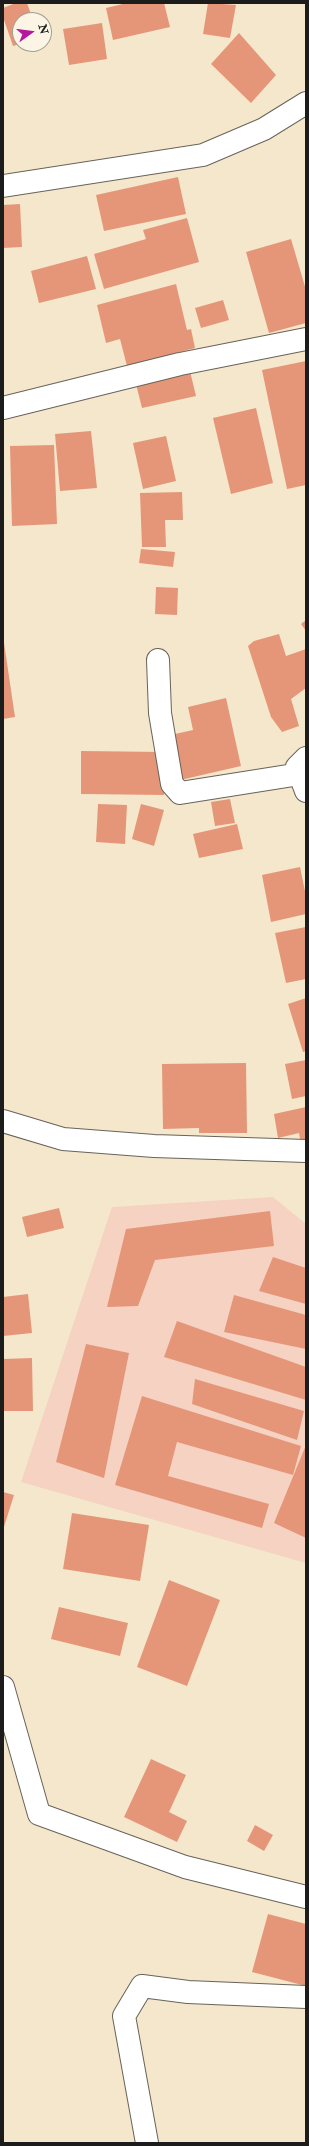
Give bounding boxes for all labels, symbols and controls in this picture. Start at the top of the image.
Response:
north arrow [12,12,52,52]
text: N [36,23,51,36]

